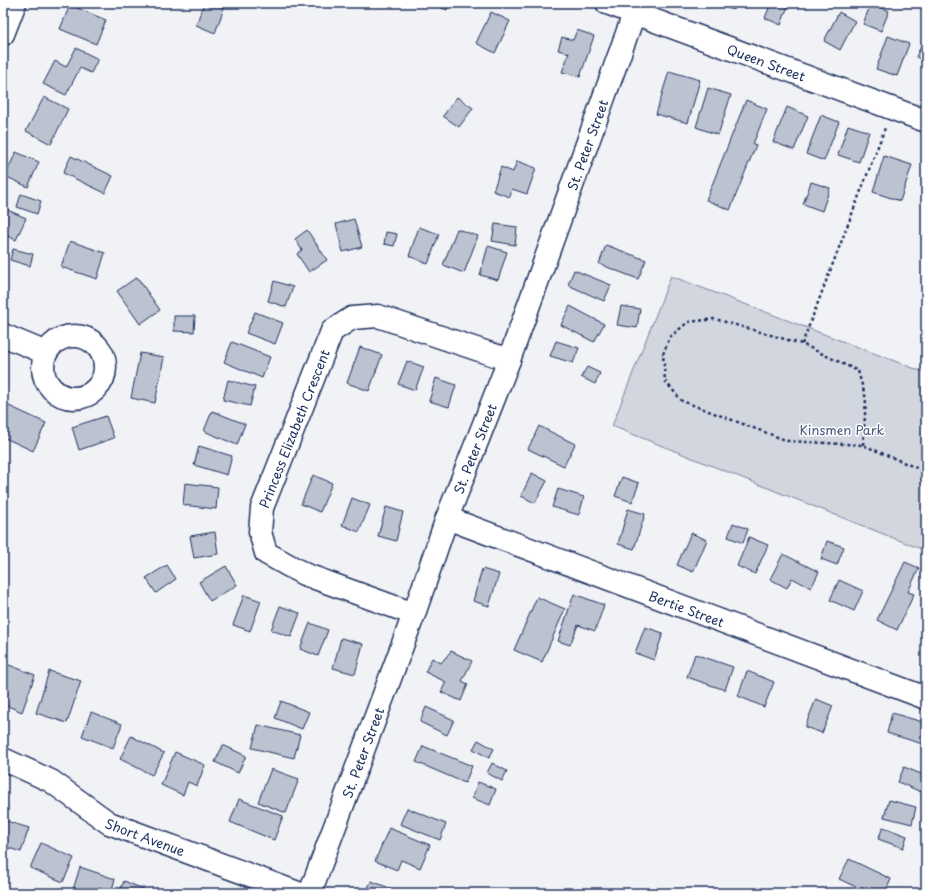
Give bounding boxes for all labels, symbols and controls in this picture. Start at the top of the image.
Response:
street label: Queen Street [725,39,808,85]
street label: St. Peter Street [562,97,612,193]
street label: Princess Elizabeth Crescent [254,346,333,510]
street label: St. Peter Street [448,401,501,496]
park label: Kinsmen Park [800,420,885,439]
street label: Bertie Street [646,585,727,631]
street label: St. Peter Street [337,704,388,800]
street label: Short Avenue [103,813,188,860]

